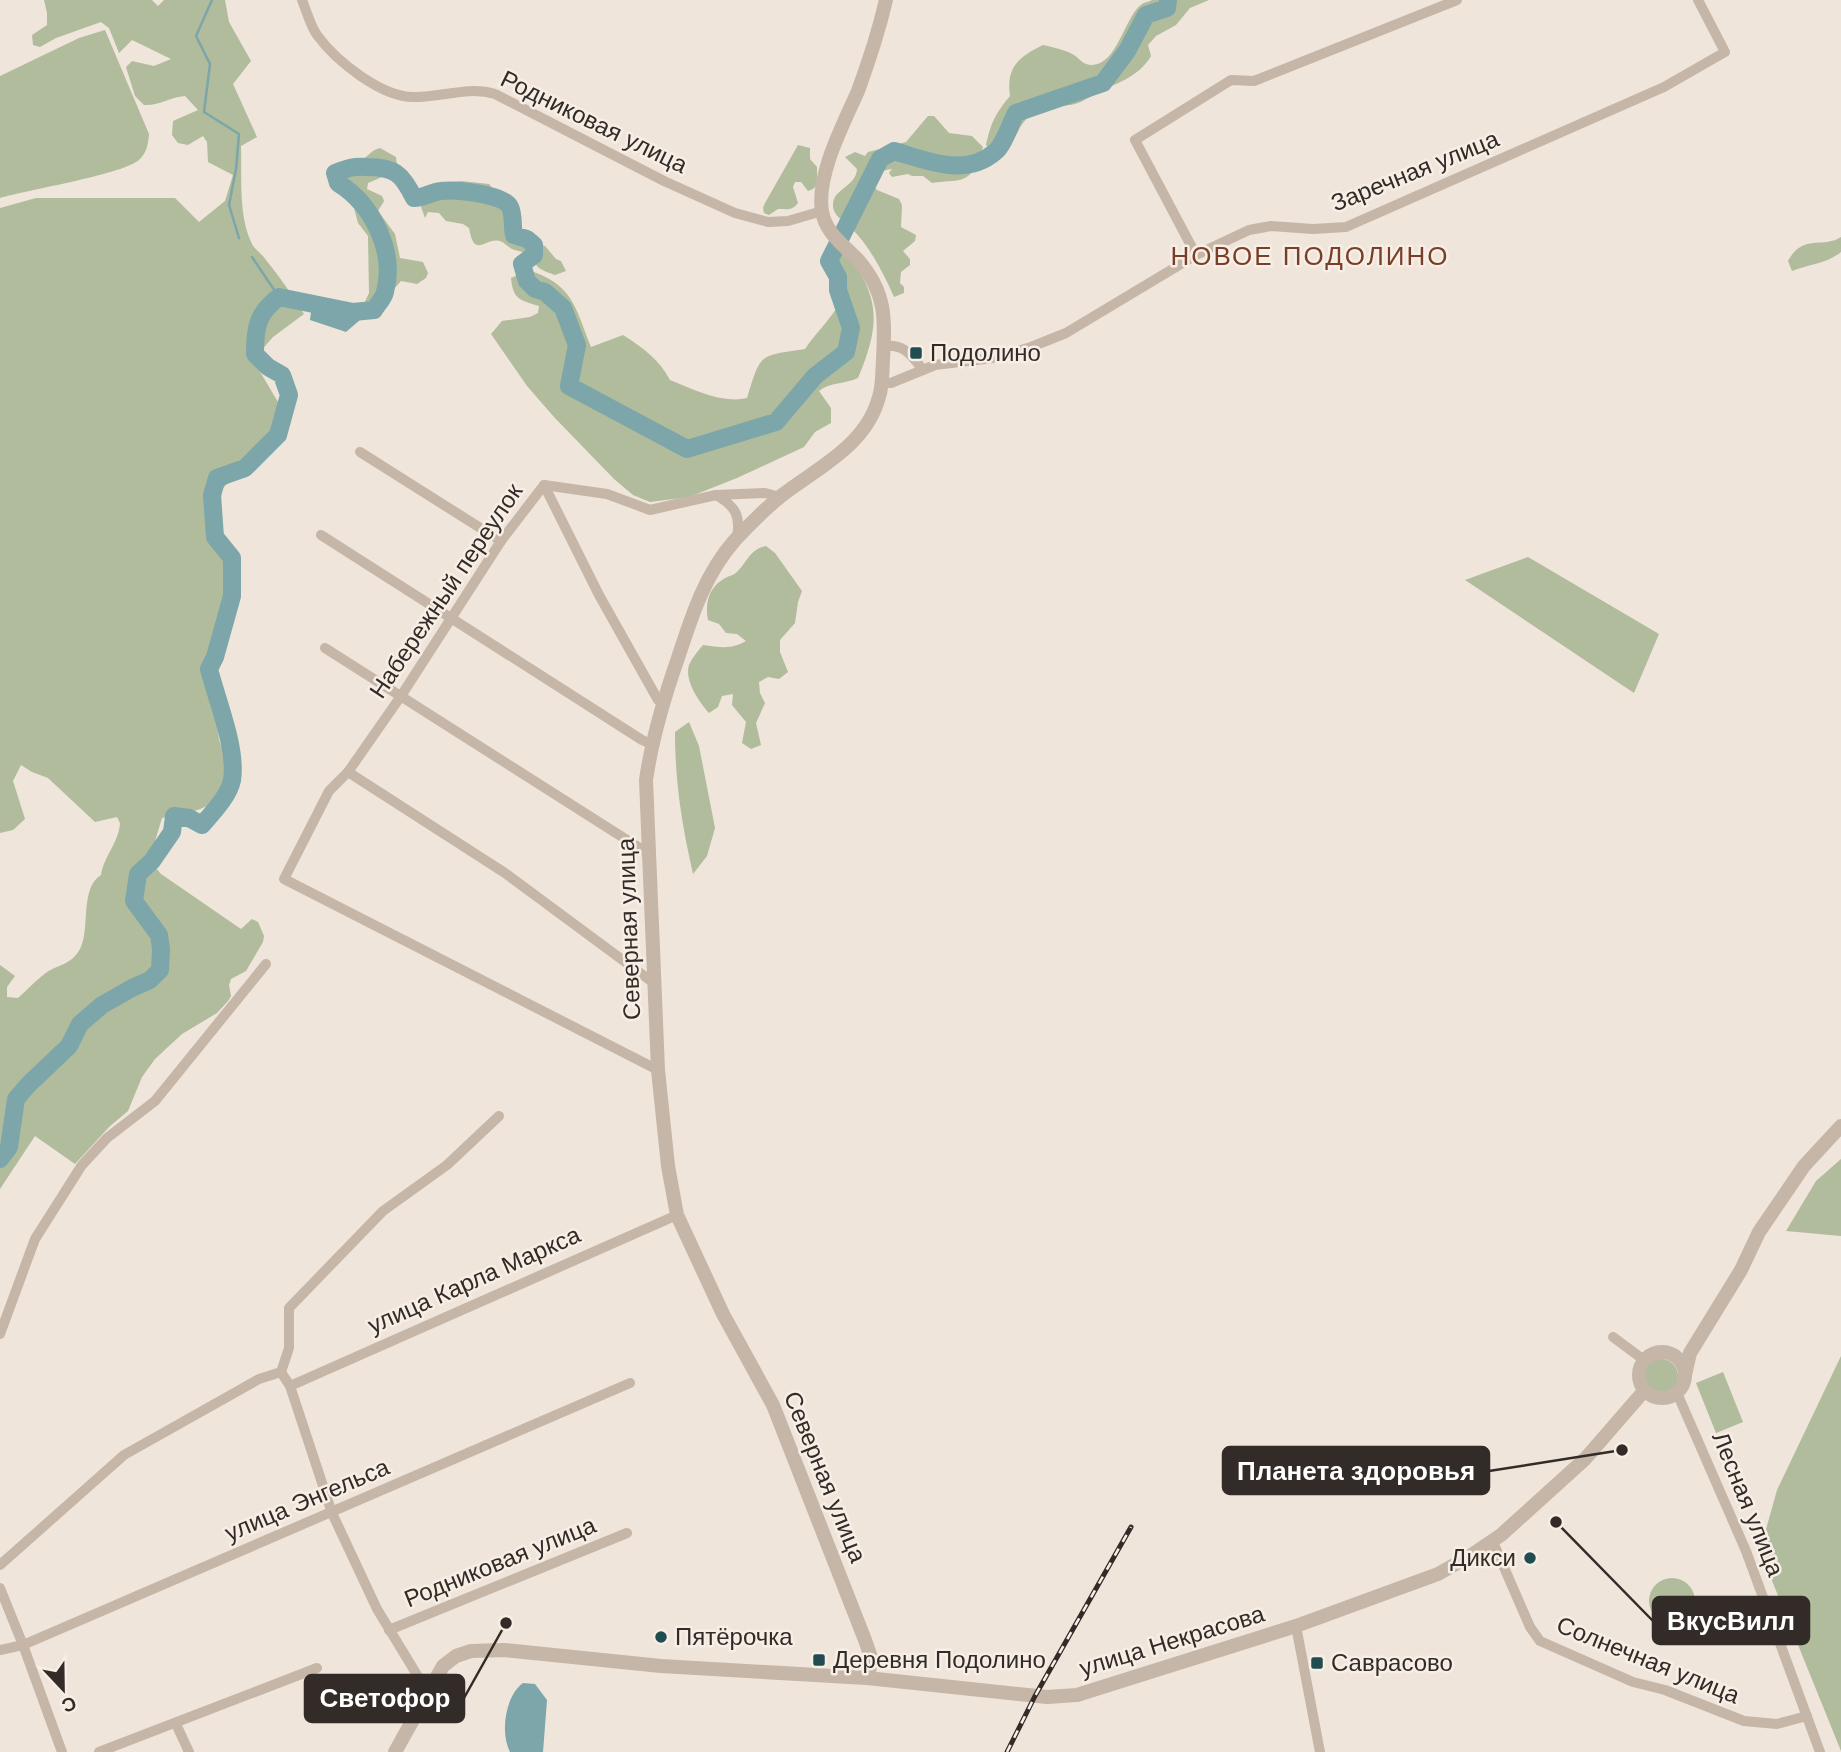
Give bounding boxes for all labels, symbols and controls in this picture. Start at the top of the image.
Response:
street label: Родниковая улица [497,65,692,179]
street label: Заречная улица [1327,124,1503,216]
district label: НОВОЕ ПОДОЛИНО [1171,241,1449,271]
place label: Подолино [930,339,1041,366]
marker: Подолино [908,345,924,361]
street label: Набережный переулок [364,478,528,703]
street label: Северная улица [612,837,645,1020]
street label: улица Карла Маркса [363,1220,585,1339]
street label: Северная улица [779,1387,872,1567]
street label: Лесная улица [1707,1428,1790,1581]
callout: Планета здоровья [1223,1447,1489,1494]
street label: улица Энгельса [221,1453,394,1546]
text: Планета здоровья [1237,1456,1475,1486]
street label: Родниковая улица [400,1511,600,1612]
place label: Дикси [1450,1544,1516,1571]
marker: Дикси [1522,1550,1538,1566]
callout: ВкусВилл [1653,1597,1809,1644]
street label: улица Некрасова [1076,1599,1268,1681]
text: ВкусВилл [1667,1606,1795,1636]
street label: Солнечная улица [1553,1611,1744,1709]
place label: Пятёрочка [675,1623,793,1650]
marker: Пятёрочка [653,1629,669,1645]
place label: Деревня Подолино [833,1646,1046,1673]
place label: Саврасово [1331,1649,1453,1676]
marker: Деревня Подолино [811,1652,827,1668]
north arrow [28,1654,98,1724]
marker: Саврасово [1309,1655,1325,1671]
callout: Светофор [305,1675,464,1722]
text: Светофор [320,1683,450,1713]
text: С [59,1692,79,1717]

